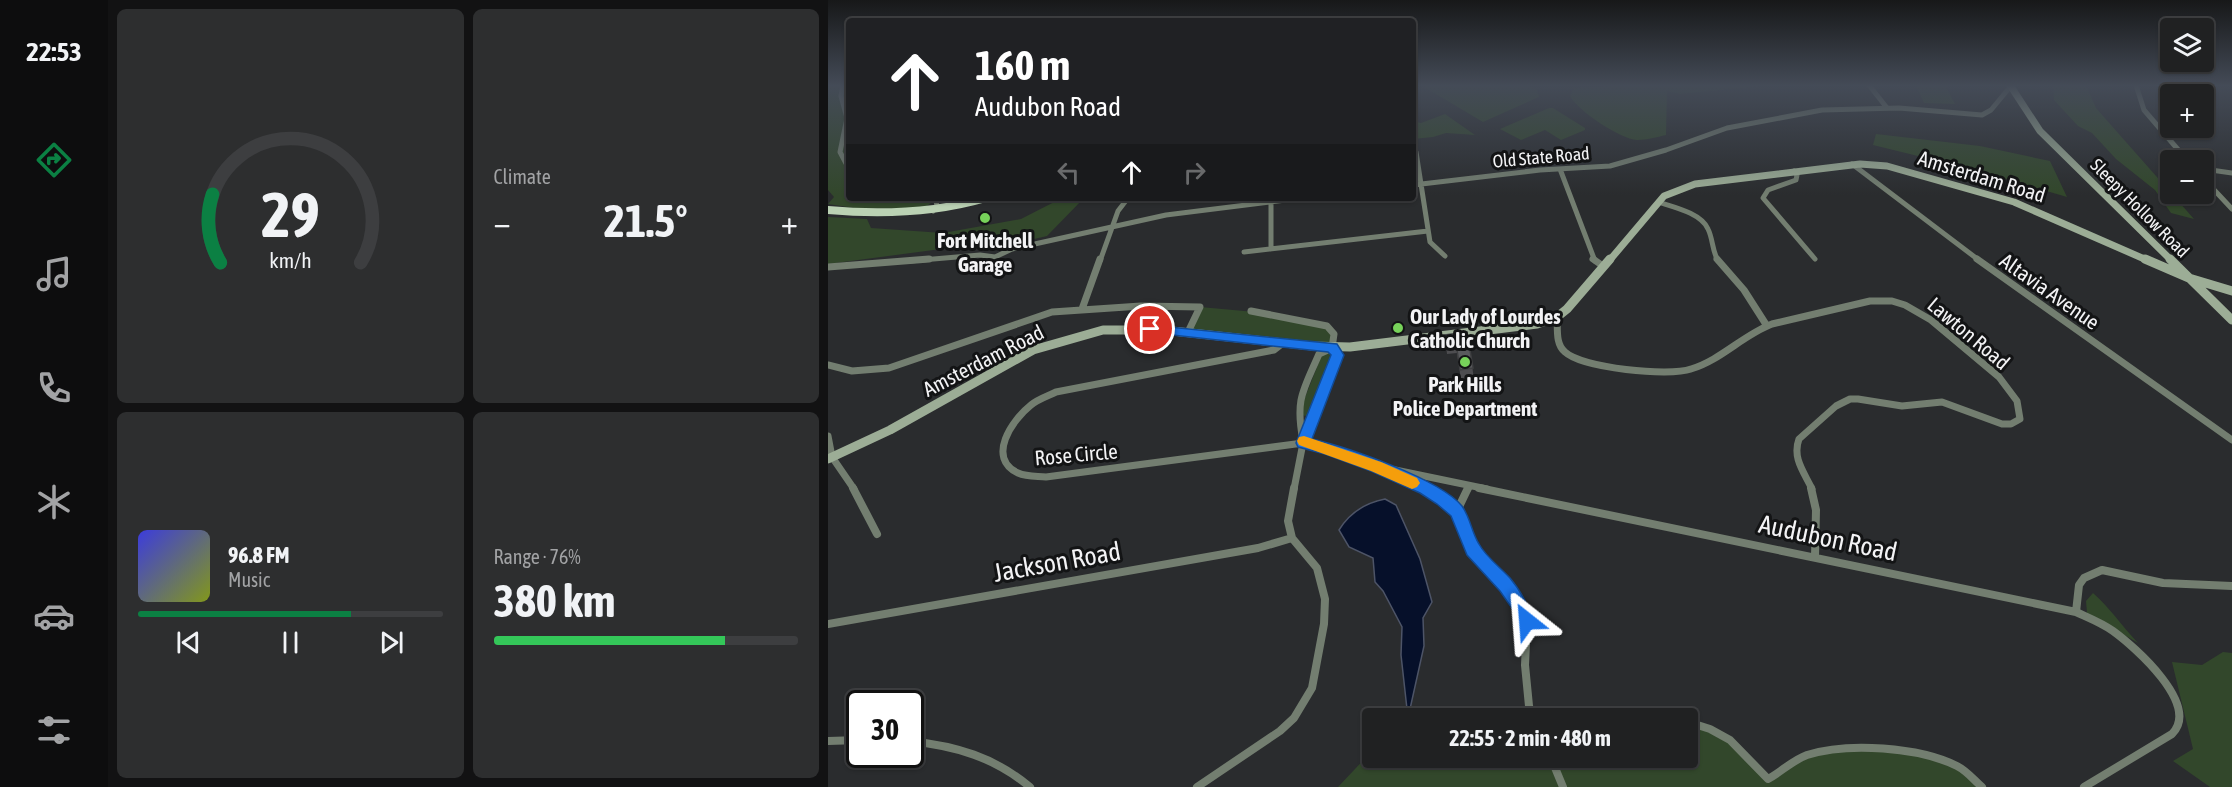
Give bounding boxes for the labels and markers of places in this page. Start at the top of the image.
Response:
marker: Fort Mitchell Garage [978,211,992,225]
place label: Fort Mitchell Garage [937,228,1034,276]
pin [1124,303,1175,354]
place label: Our Lady of Lourdes Catholic Church [1410,304,1561,352]
marker: Our Lady of Lourdes Catholic Church [1391,321,1405,335]
marker: Park Hills Police Department [1458,355,1472,369]
place label: Park Hills Police Department [1393,372,1537,420]

